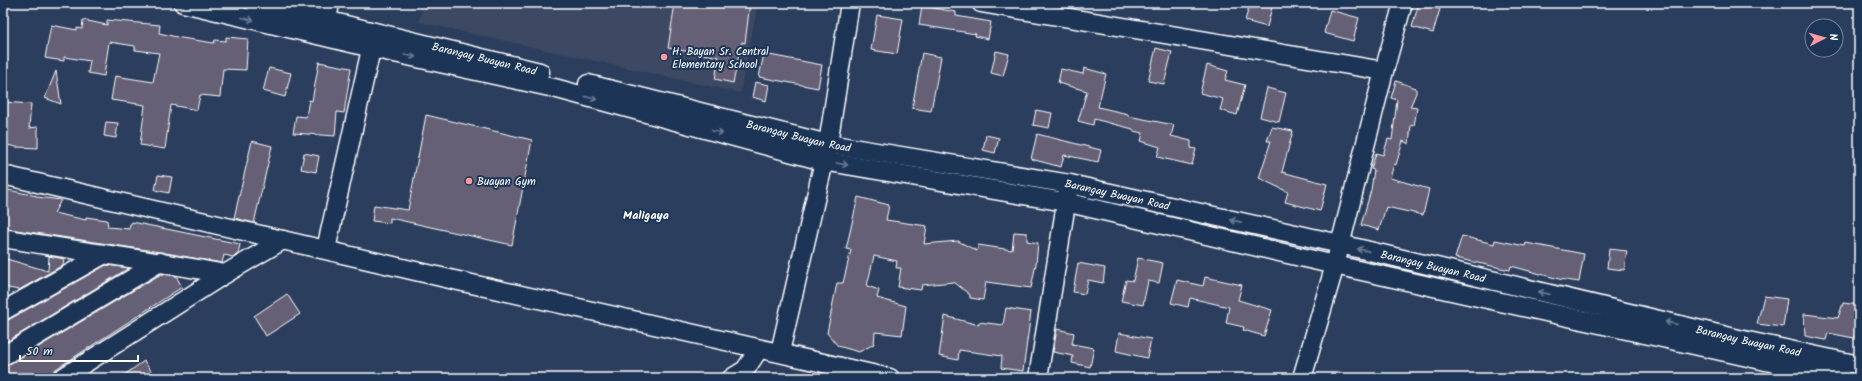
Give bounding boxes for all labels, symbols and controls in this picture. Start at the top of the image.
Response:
one-way arrow [241,15,254,23]
north arrow [1804,18,1844,58]
text: N [1824,33,1842,42]
street label: Barangay Buayan Road [430,38,539,81]
place label: H. Bayan Sr. Central Elementary School [672,43,769,74]
marker: H. Bayan Sr. Central Elementary School [659,52,669,62]
one-way arrow [403,53,416,61]
one-way arrow [584,95,597,102]
street label: Barangay Buayan Road [744,116,853,158]
one-way arrow [710,129,723,136]
one-way arrow [835,161,848,169]
place label: Buayan Gym [477,173,536,191]
street label: Barangay Buayan Road [1063,175,1172,216]
marker: Buayan Gym [464,176,474,186]
district label: Maligaya [623,206,669,225]
one-way arrow [1230,217,1243,225]
one-way arrow [1357,245,1370,253]
street label: Barangay Buayan Road [1379,246,1488,288]
one-way arrow [1538,289,1551,296]
one-way arrow [1664,319,1677,326]
street label: Barangay Buayan Road [1694,321,1803,362]
scale bar [20,337,138,363]
text: 50 m [26,342,53,361]

